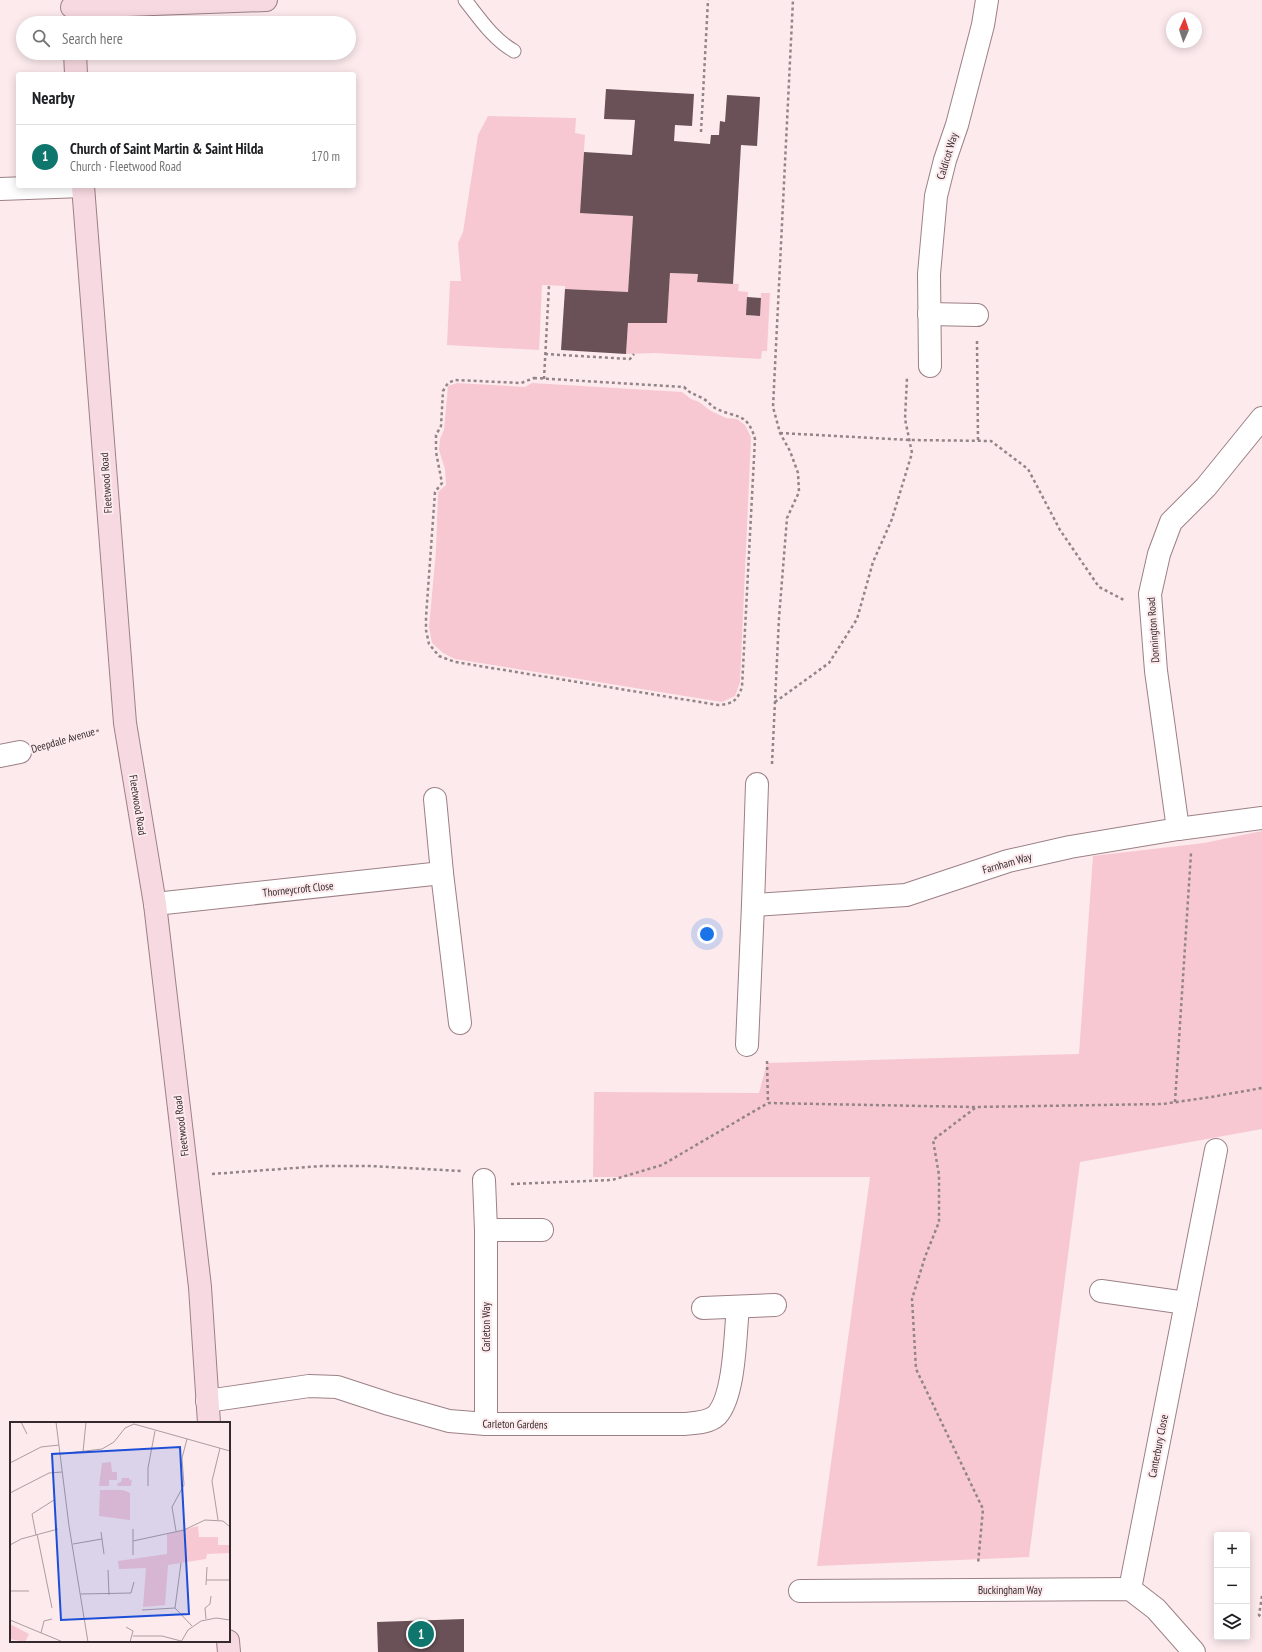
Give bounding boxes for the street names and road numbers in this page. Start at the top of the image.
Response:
street label: Caldicot Way [933,130,961,181]
street label: Fleetwood Road [97,452,115,514]
street label: Donnington Road [1144,596,1162,663]
street label: Deepdale Avenue [29,724,97,756]
street label: Fleetwood Road [126,774,150,836]
street label: Farnham Way [981,849,1034,877]
street label: Thorneycroft Close [262,878,335,900]
street label: Fleetwood Road [170,1095,192,1157]
street label: Carleton Way [479,1301,493,1352]
street label: Canterbury Close [1145,1413,1171,1479]
street label: Carleton Gardens [482,1416,548,1432]
street label: Buckingham Way [978,1583,1043,1597]

